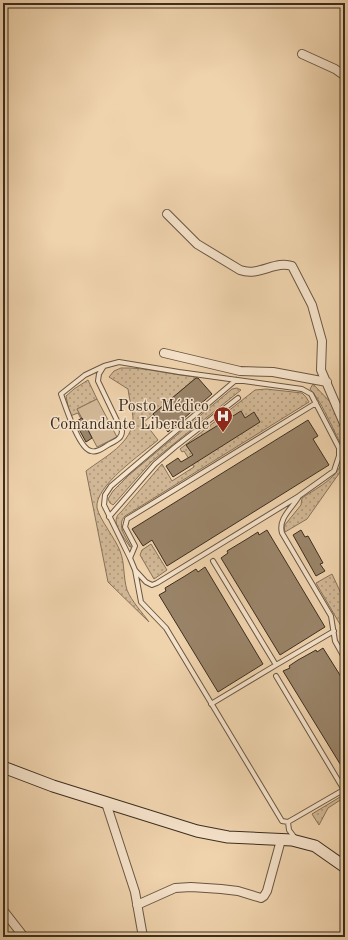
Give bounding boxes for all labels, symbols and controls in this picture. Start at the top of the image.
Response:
place label: Posto Médico Comandante Liberdade [50,399,209,433]
hospital icon: Posto Médico Comandante Liberdade [212,405,234,433]

